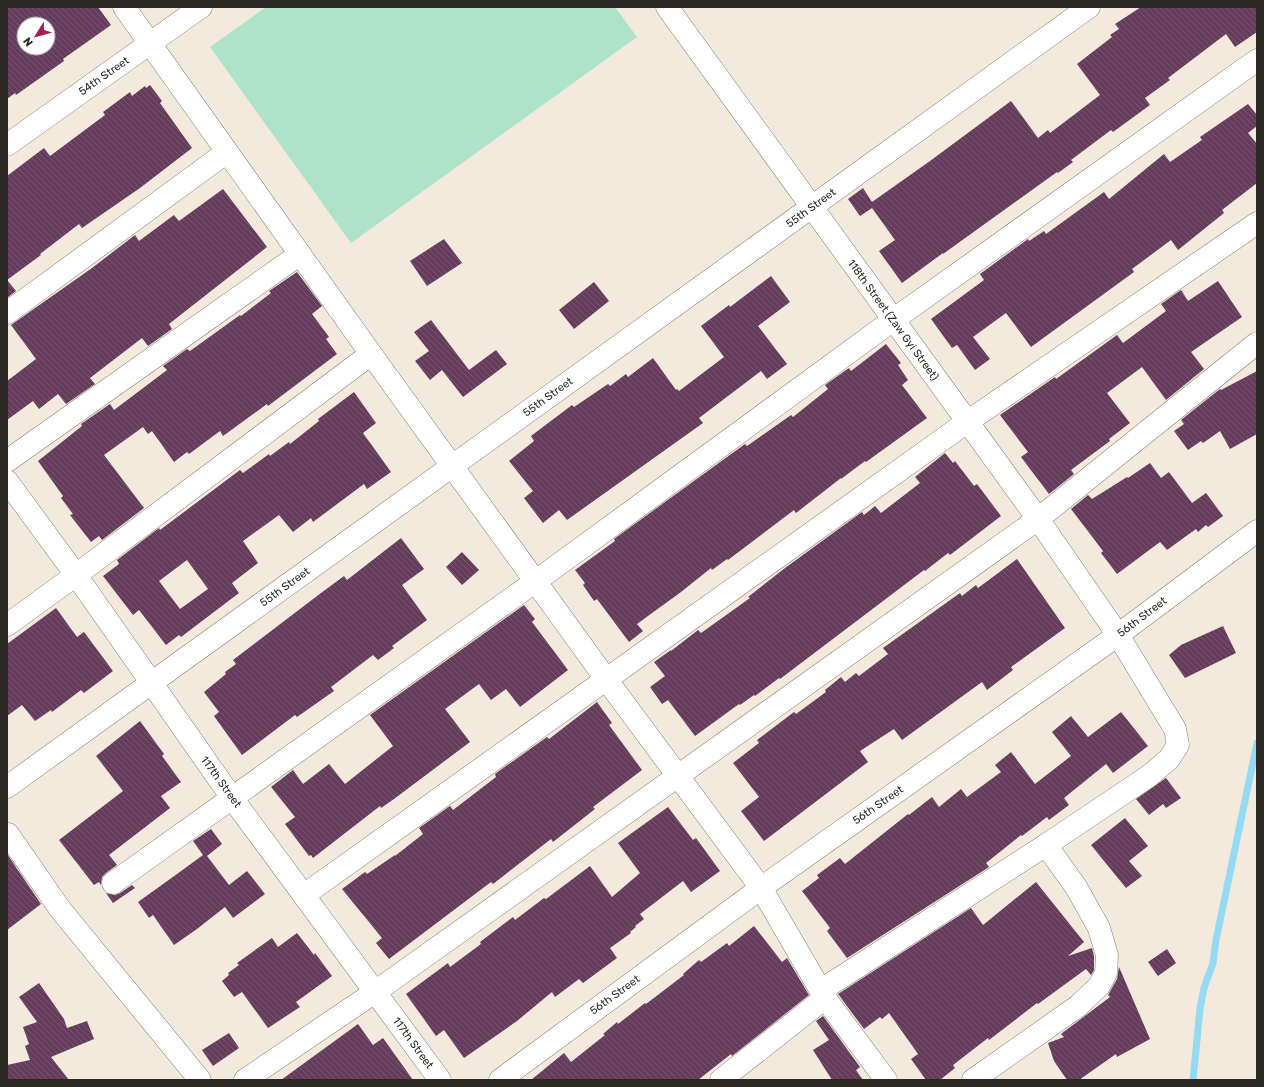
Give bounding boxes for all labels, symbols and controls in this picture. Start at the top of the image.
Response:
north arrow [16,16,56,56]
text: N [21,35,36,49]
street label: 54th Street [76,53,132,98]
street label: 55th Street [783,185,839,230]
street label: 118th Street (Zaw Gyi Street) [845,257,941,383]
street label: 55th Street [520,374,576,419]
street label: 55th Street [257,564,313,609]
street label: 56th Street [1115,594,1170,640]
street label: 117th Street [198,754,244,811]
street label: 56th Street [850,782,906,827]
street label: 56th Street [587,972,643,1018]
street label: 117th Street [390,1015,436,1072]

